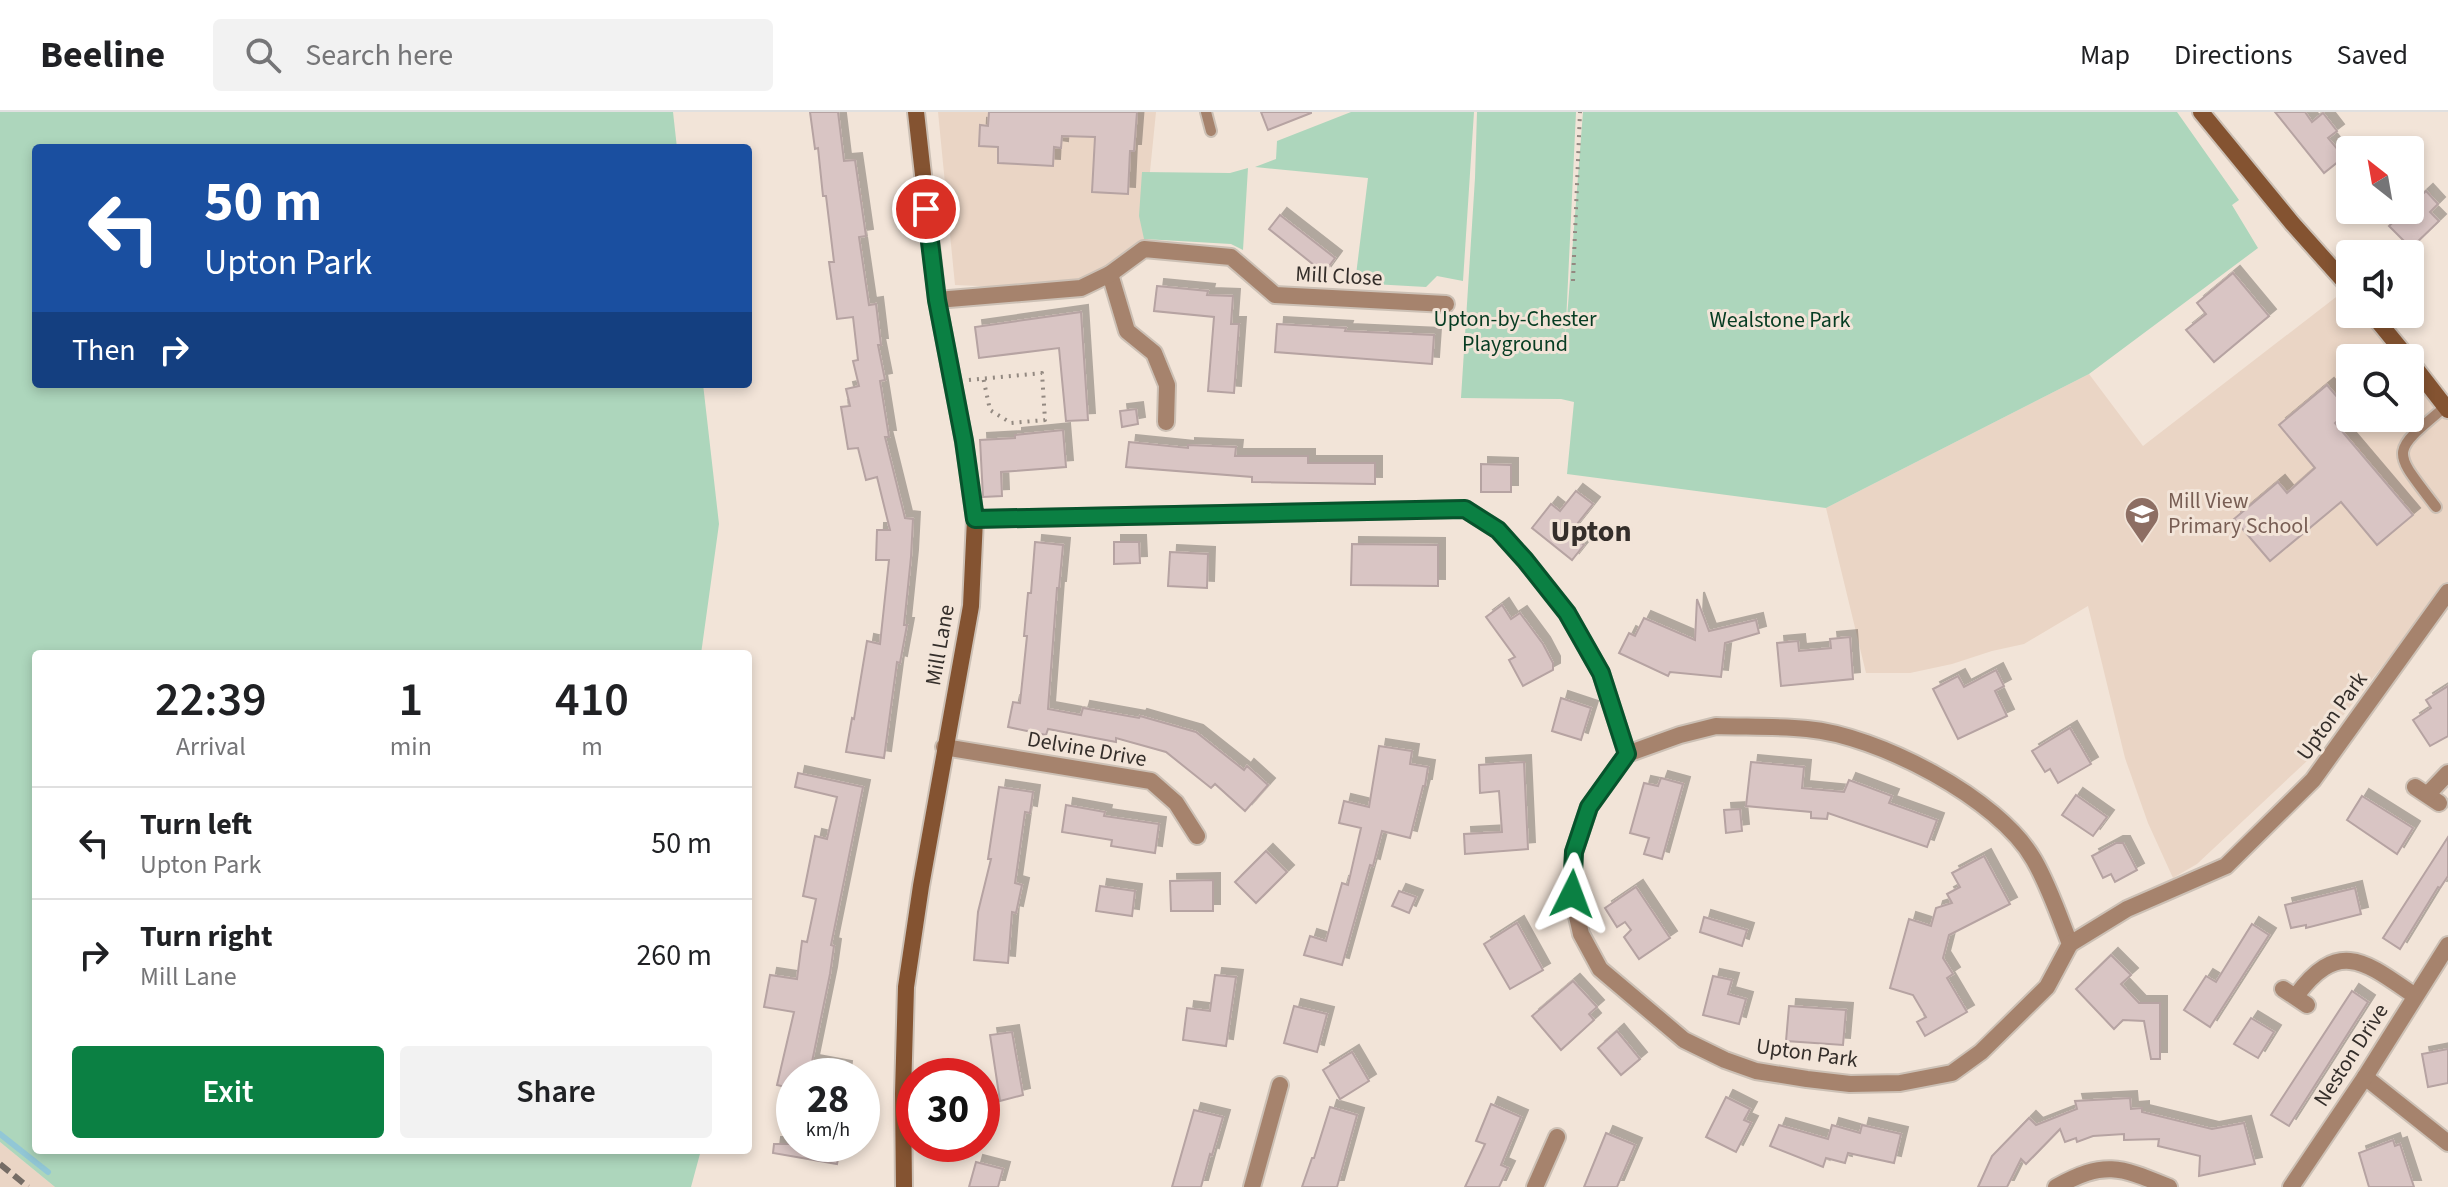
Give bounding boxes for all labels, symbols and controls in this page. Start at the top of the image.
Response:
search box [213,19,773,91]
text: Beeline [40,28,165,82]
icon: search [241,33,285,77]
text: Search here [305,34,453,77]
text: Map [2080,35,2130,75]
text: Directions [2174,35,2293,75]
text: Saved [2337,35,2408,75]
north arrow [2336,136,2424,224]
map controls [2336,136,2424,432]
text: 50 m [204,163,322,242]
pin [892,175,960,243]
icon: left [72,176,176,280]
icon: arrive [904,187,948,231]
text: Upton Park [204,237,372,288]
button: sound [2336,240,2424,328]
street label: Mill Close [1295,258,1383,294]
park label: Upton-by-Chester Playground [1433,303,1597,360]
park label: Wealstone Park [1710,304,1851,336]
icon: right [152,328,196,372]
text: Then [72,329,136,372]
button: search [2336,344,2424,432]
place label: Mill View Primary School [2168,485,2309,542]
school or university icon: Mill View Primary School [2123,495,2161,545]
district label: Upton [1550,510,1632,553]
street label: Mill Lane [917,602,963,688]
street label: Upton Park [2289,665,2375,767]
text: 22:39 [155,666,267,734]
text: 1 [399,666,423,734]
text: 410 [555,666,629,734]
street label: Delvine Drive [1025,723,1149,775]
text: Arrival [176,728,246,765]
text: min [390,728,432,765]
text: m [581,728,603,765]
text: Turn left [140,803,252,846]
icon: left [72,821,116,865]
text: 50 m [651,822,712,865]
text: Upton Park [140,846,261,883]
position arrow [1530,852,1614,936]
text: Turn right [140,915,272,958]
icon: right [72,933,116,977]
text: 260 m [636,934,712,977]
text: Mill Lane [140,958,237,995]
street label: Neston Drive [2306,997,2396,1113]
street label: Upton Park [1754,1030,1860,1076]
button: Exit [72,1046,384,1138]
button: Share [400,1046,712,1138]
speed limit sign: 30 [896,1058,1000,1162]
text: 28 [807,1071,849,1128]
text: km/h [806,1116,850,1144]

